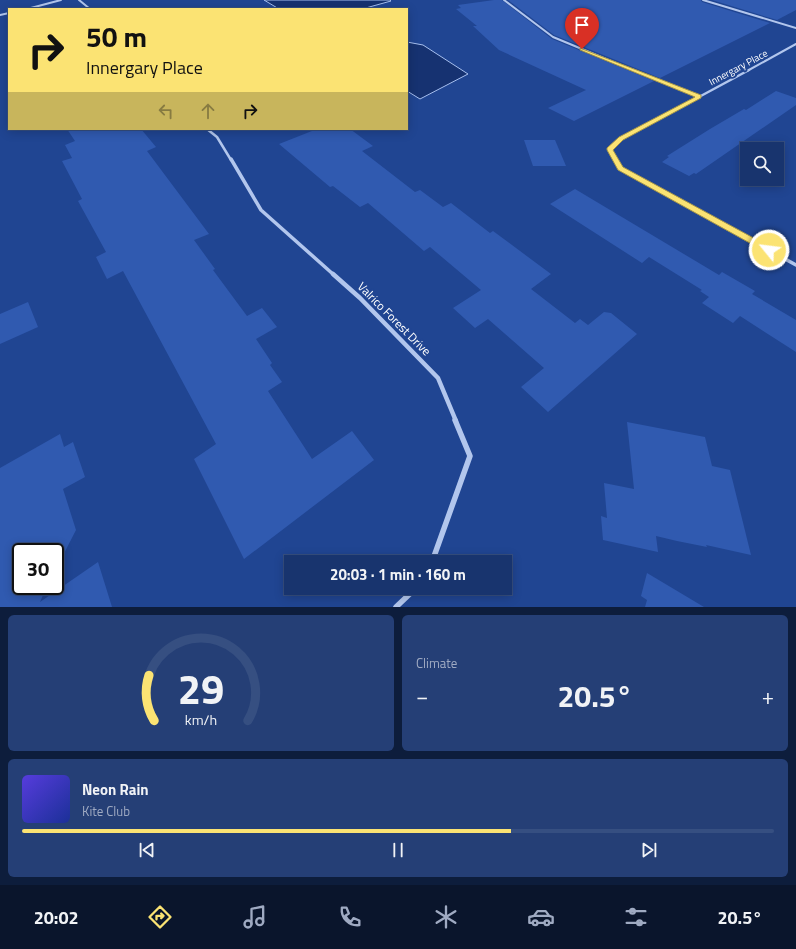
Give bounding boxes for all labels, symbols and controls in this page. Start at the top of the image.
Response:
pin [565,8,599,49]
icon: arrive [571,14,593,36]
text: 50 m [86,15,147,58]
icon: right [20,24,72,76]
street label: Innergary Place [706,46,770,89]
text: Innergary Place [86,54,203,81]
icon: left [155,100,177,122]
icon: ahead [197,100,219,122]
icon: right [239,100,261,122]
map controls [740,142,784,186]
button: search [740,142,784,186]
position arrow [748,229,790,271]
street label: Valrico Forest Drive [353,277,436,360]
speed limit sign: 30 [12,543,64,595]
text: 20:03 · 1 min · 160 m [330,563,466,586]
text: Climate [416,653,457,673]
text: 29 [178,657,224,720]
text: 20.5° [558,673,632,719]
text: − [416,679,428,713]
text: + [762,679,774,713]
text: km/h [185,709,217,731]
text: Neon Rain [82,778,149,801]
text: Kite Club [82,801,130,821]
icon: previous [136,839,158,861]
icon: pause [387,839,409,861]
icon: next [638,839,660,861]
icon: directions [146,903,174,931]
icon: music [241,903,269,931]
icon: phone [336,903,364,931]
icon: climate [432,903,460,931]
icon: car [527,903,555,931]
icon: filters [622,903,650,931]
text: 20:02 [34,904,79,931]
text: 20.5° [717,904,762,931]

